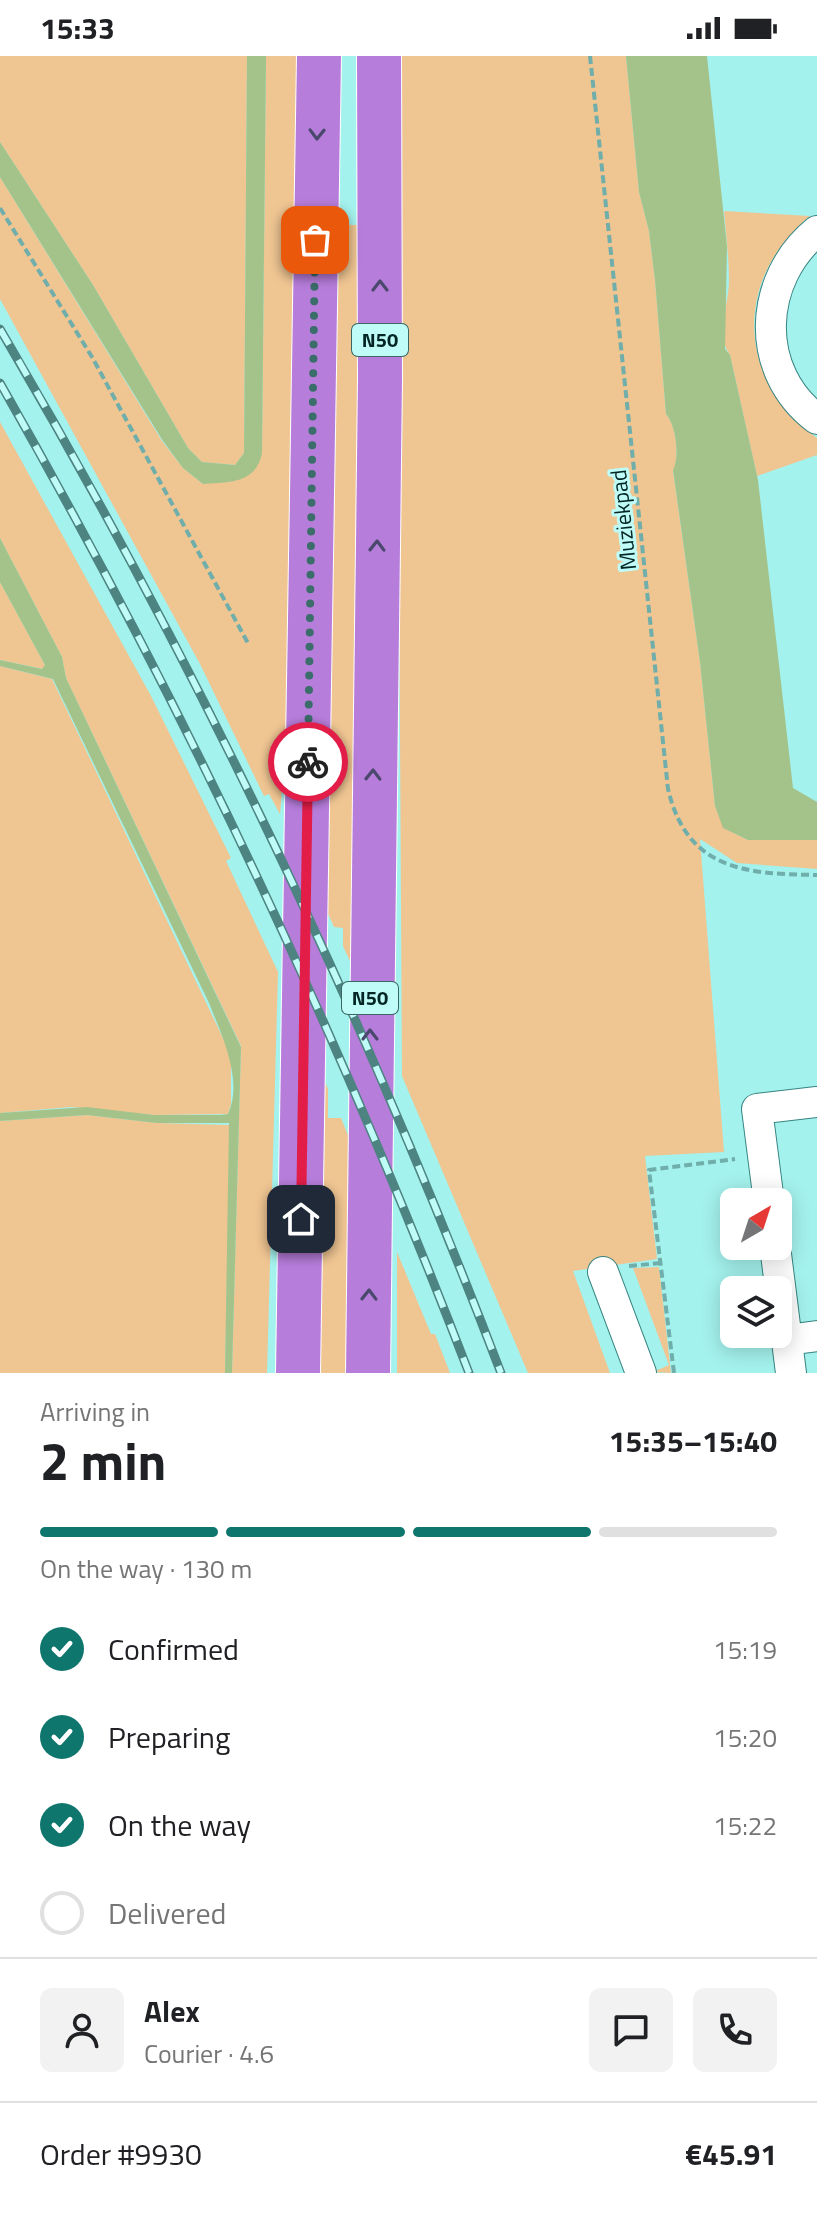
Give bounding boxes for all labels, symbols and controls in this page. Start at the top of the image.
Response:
text: 15:33 [40,5,115,51]
one-way arrow [308,128,325,141]
pin [281,206,349,274]
icon: bag [293,218,337,262]
one-way arrow [371,279,389,292]
road number: N50 [352,324,408,356]
street label: Muziekpad [601,468,645,572]
one-way arrow [368,539,385,552]
courier [268,722,348,802]
icon: bike [286,740,330,784]
one-way arrow [364,768,382,781]
road number: N50 [342,982,398,1014]
one-way arrow [361,1028,379,1041]
pin [267,1185,335,1253]
north arrow [720,1188,792,1260]
map controls [720,1188,792,1348]
icon: home [279,1197,323,1241]
button: layers [720,1276,792,1348]
one-way arrow [360,1288,378,1301]
text: Arriving in [40,1392,150,1431]
text: 15:35–15:40 [609,1418,777,1464]
text: 2 min [40,1421,166,1500]
text: On the way · 130 m [40,1549,252,1588]
text: Confirmed [108,1626,239,1672]
icon: check [40,1627,84,1671]
text: 15:19 [713,1630,777,1669]
text: Preparing [108,1714,230,1760]
icon: check [40,1715,84,1759]
text: 15:20 [713,1718,777,1757]
text: On the way [108,1802,251,1848]
icon: check [40,1803,84,1847]
text: 15:22 [713,1806,777,1845]
text: Delivered [108,1890,226,1936]
button: person [40,1988,124,2072]
text: Alex [144,1988,200,2034]
button: chat [589,1988,673,2072]
button: phone [693,1988,777,2072]
text: Courier · 4.6 [144,2034,274,2073]
text: Order #9930 [40,2131,202,2177]
text: €45.91 [685,2131,777,2177]

